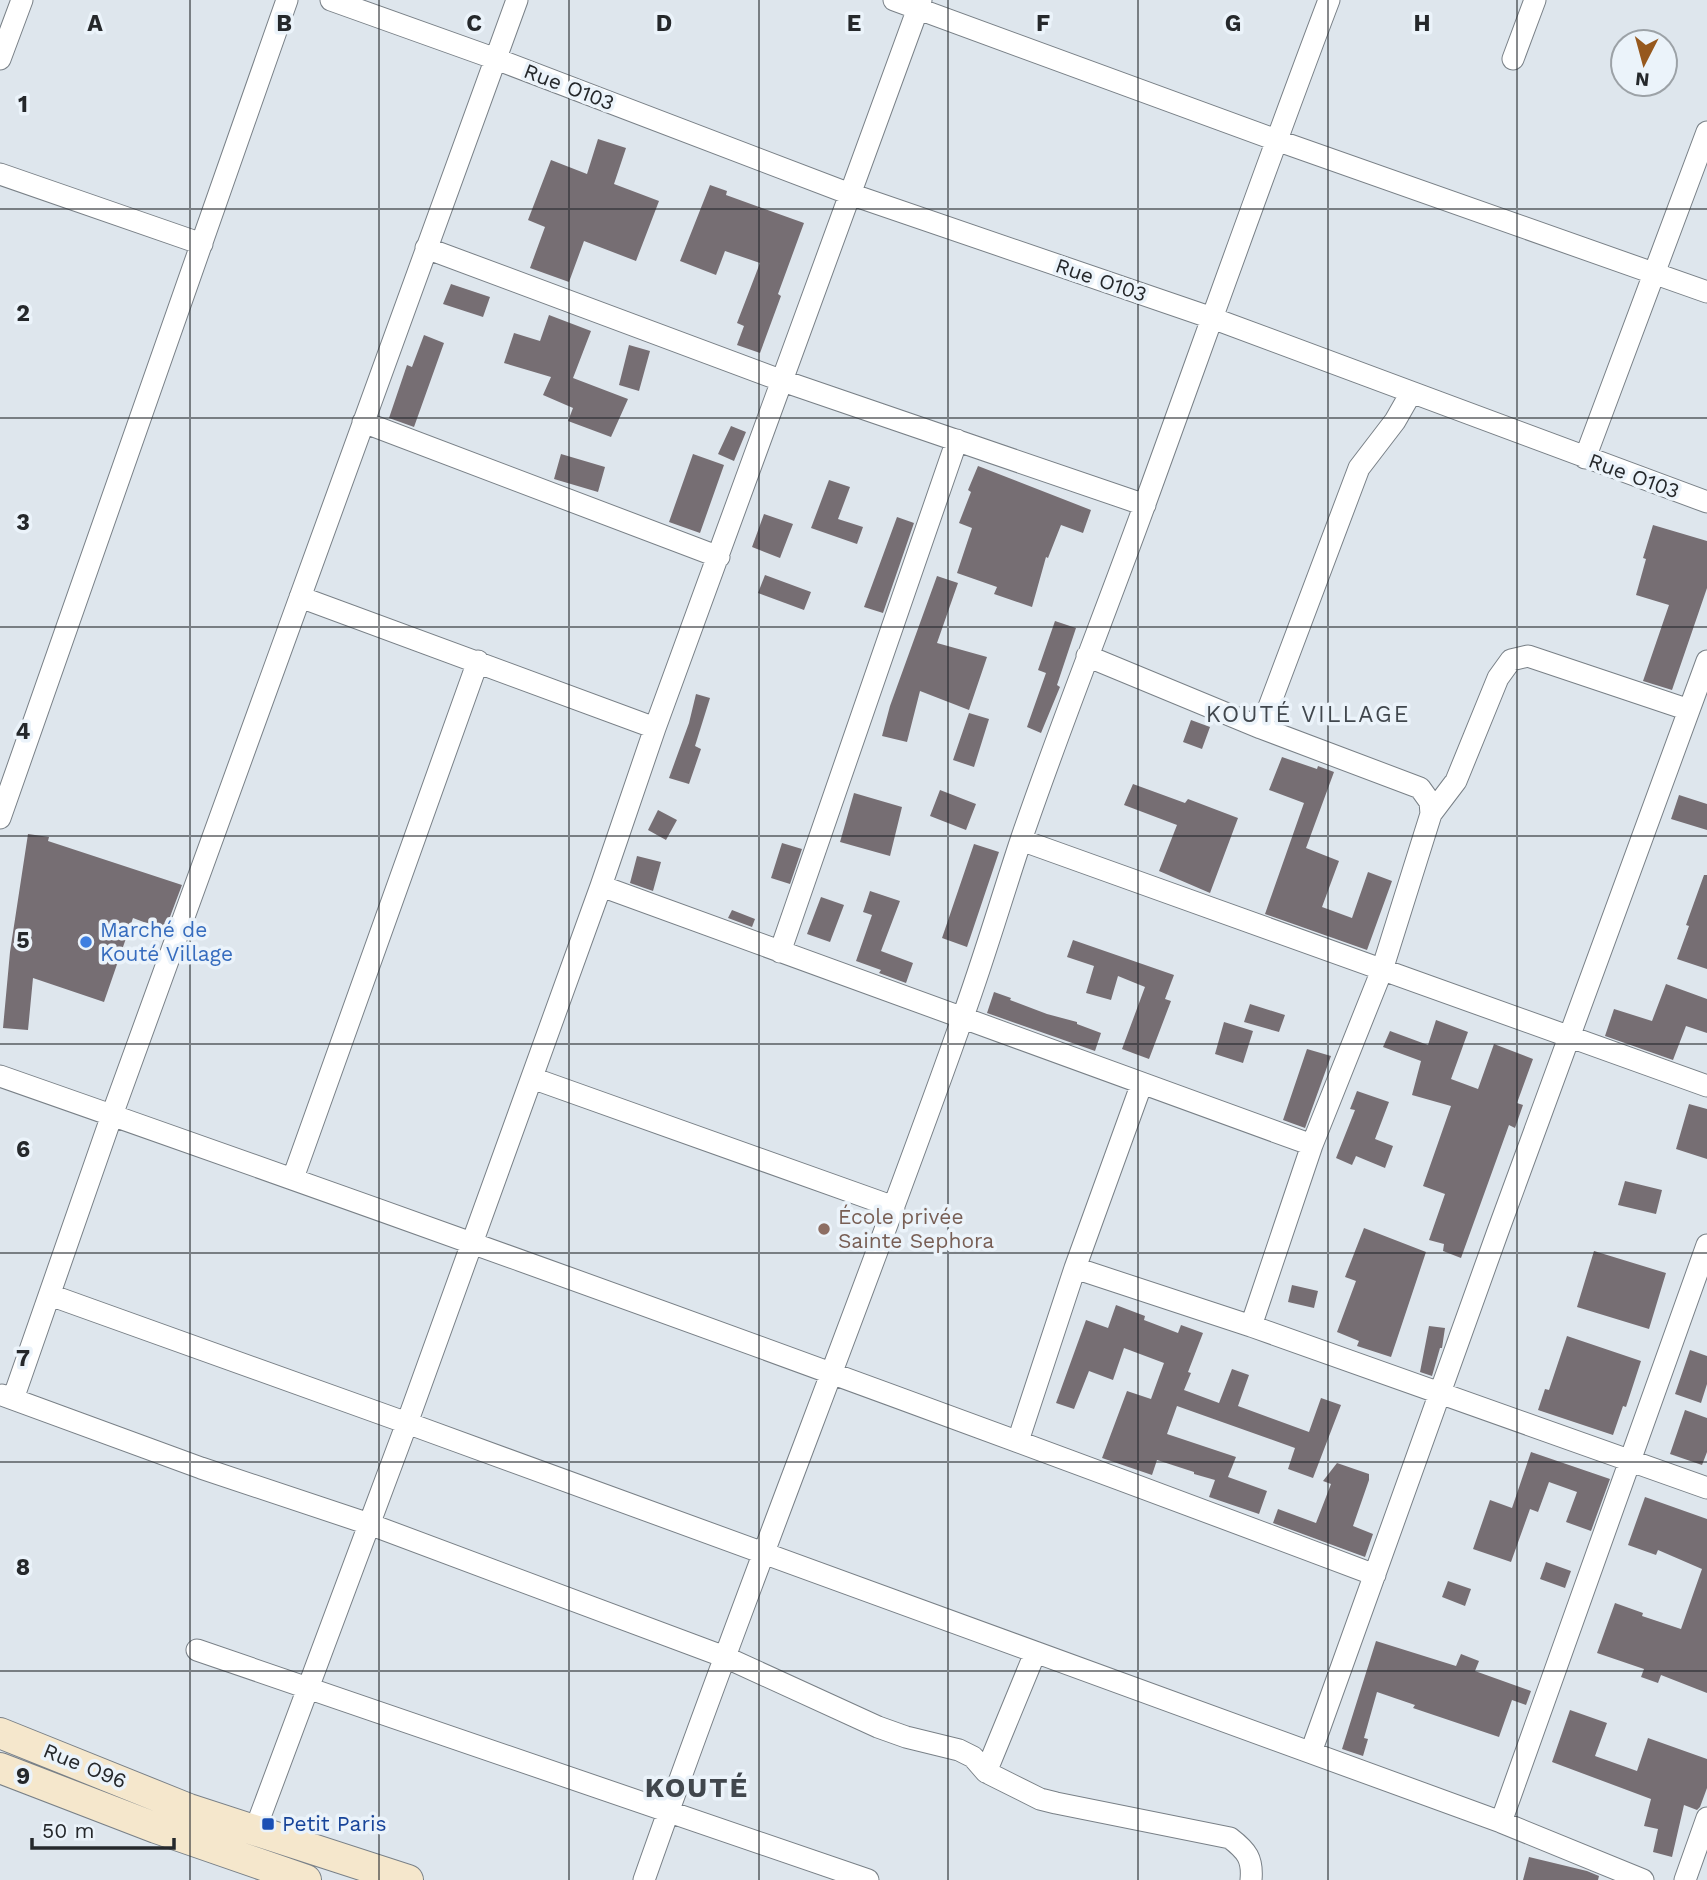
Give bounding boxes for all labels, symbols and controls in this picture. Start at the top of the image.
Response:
text: A [87,10,103,37]
text: B [276,10,292,37]
text: C [466,10,482,37]
text: D [656,10,672,37]
text: E [847,10,861,37]
text: F [1036,10,1050,37]
text: G [1225,10,1241,37]
text: H [1413,10,1431,37]
north arrow [1609,28,1679,98]
street label: Rue O103 [520,58,618,115]
text: N [1634,67,1650,92]
text: 1 [18,91,28,118]
street label: Rue O103 [1052,252,1150,307]
text: 2 [16,300,30,327]
street label: Rue O103 [1585,448,1683,503]
text: 3 [16,509,30,536]
district label: KOUTÉ VILLAGE [1206,701,1410,728]
text: 4 [16,718,31,745]
place label: Marché de Kouté Village [100,917,233,966]
text: 5 [16,927,30,954]
marker: Marché de Kouté Village [78,934,94,950]
text: 6 [16,1136,30,1163]
place label: École privée Sainte Sephora [838,1204,994,1253]
marker: École privée Sainte Sephora [816,1221,832,1237]
text: 7 [16,1345,30,1372]
text: 8 [16,1554,30,1581]
street label: Rue O96 [40,1738,130,1793]
text: 9 [16,1763,30,1790]
district label: KOUTÉ [645,1771,749,1804]
scale bar [32,1806,173,1850]
place label: Petit Paris [282,1811,387,1836]
marker: Petit Paris [260,1816,276,1832]
text: 50 m [42,1818,94,1843]

